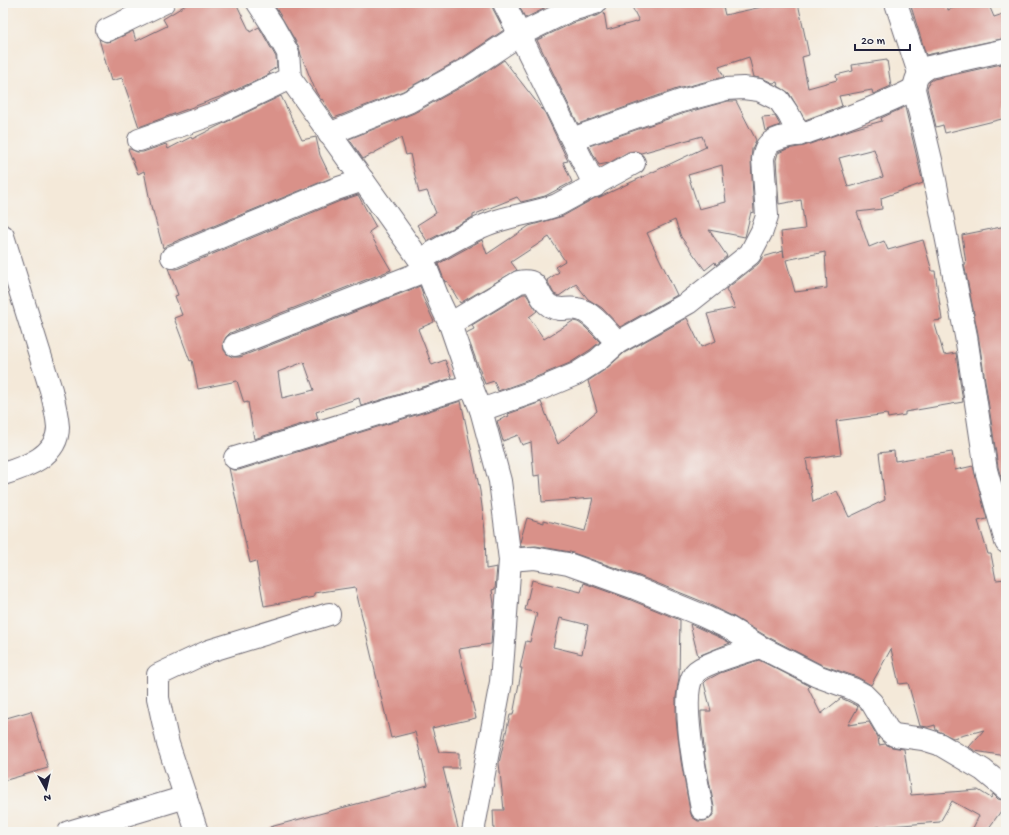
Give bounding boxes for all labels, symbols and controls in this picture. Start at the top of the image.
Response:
scale bar [855,26,910,52]
text: 20 m [861,35,886,49]
north arrow [26,769,66,809]
text: N [43,790,52,803]

